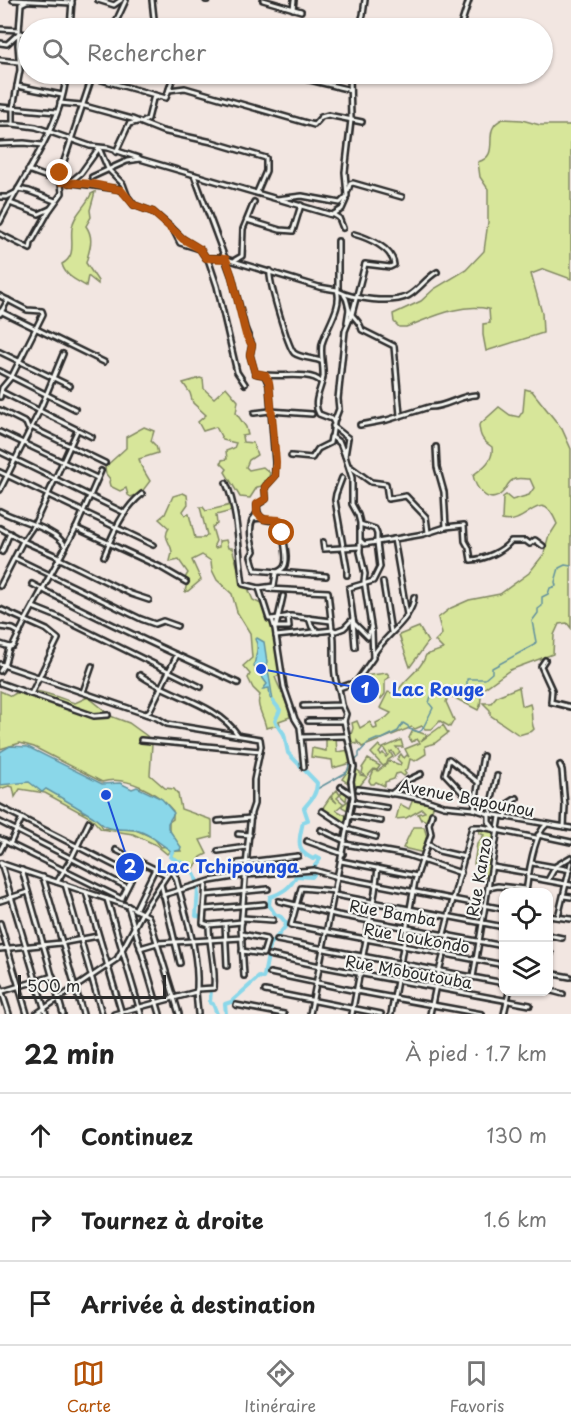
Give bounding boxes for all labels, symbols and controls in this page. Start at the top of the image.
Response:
search box [18,18,553,84]
icon: search [39,35,72,68]
text: Rechercher [87,35,206,68]
route end [46,159,72,185]
route start [268,519,294,545]
callout: Lac Rouge [350,671,497,707]
text: 1 [361,675,370,702]
text: Lac Rouge [392,675,484,702]
street label: Avenue Bapounou [397,772,537,822]
street label: Rue Kanzo [459,836,497,918]
callout: Lac Tchipounga [115,849,310,885]
text: 2 [124,852,137,879]
text: Lac Tchipounga [157,852,299,879]
map controls [499,888,553,996]
button: locate [499,888,553,942]
street label: Rue Bamba [348,893,438,931]
street label: Rue Loukondo [362,916,472,958]
button: layers [499,942,553,996]
street label: Rue Moboutouba [344,948,474,994]
scale bar [18,972,166,1000]
text: 500 m [27,973,80,997]
text: 22 min [24,1034,115,1073]
text: À pied · 1.7 km [405,1038,547,1068]
icon: ahead [24,1119,57,1152]
text: Continuez [81,1119,193,1152]
text: 130 m [487,1120,547,1150]
icon: right [24,1203,57,1236]
text: Tournez à droite [81,1203,264,1236]
text: 1.6 km [484,1204,547,1234]
icon: arrive [24,1287,57,1320]
text: Arrivée à destination [81,1287,315,1320]
tab: Carte [67,1357,111,1417]
tab: Itinéraire [244,1357,316,1417]
tab: Favoris [449,1357,504,1417]

